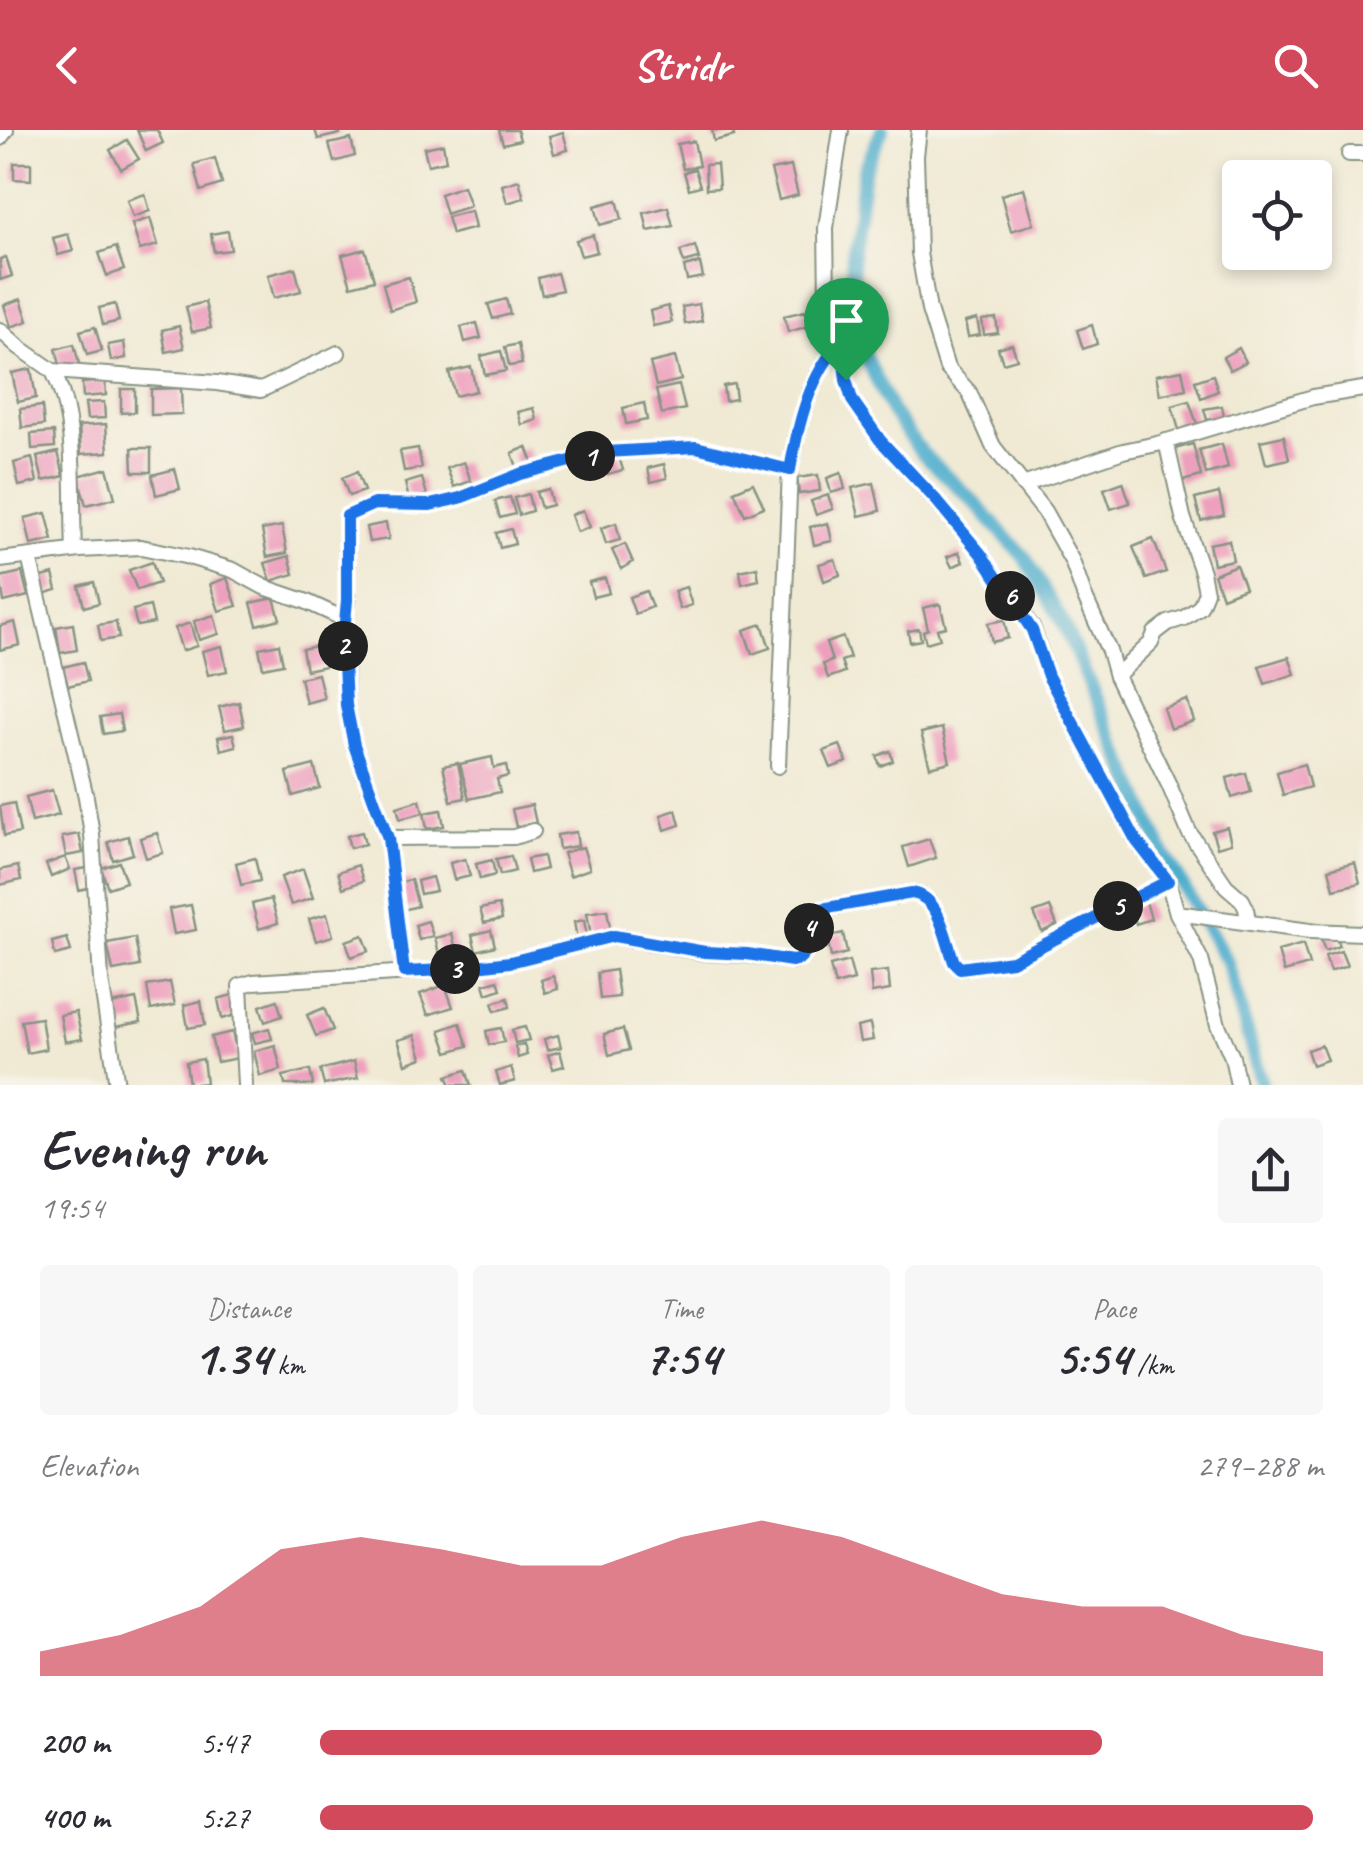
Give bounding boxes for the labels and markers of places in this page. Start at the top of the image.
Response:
pin [804,278,889,381]
pin: 1 [565,431,615,481]
pin: 6 [985,571,1035,621]
pin: 2 [318,621,368,671]
pin: 5 [1093,881,1143,931]
pin: 4 [784,903,834,953]
pin: 3 [430,944,480,994]

